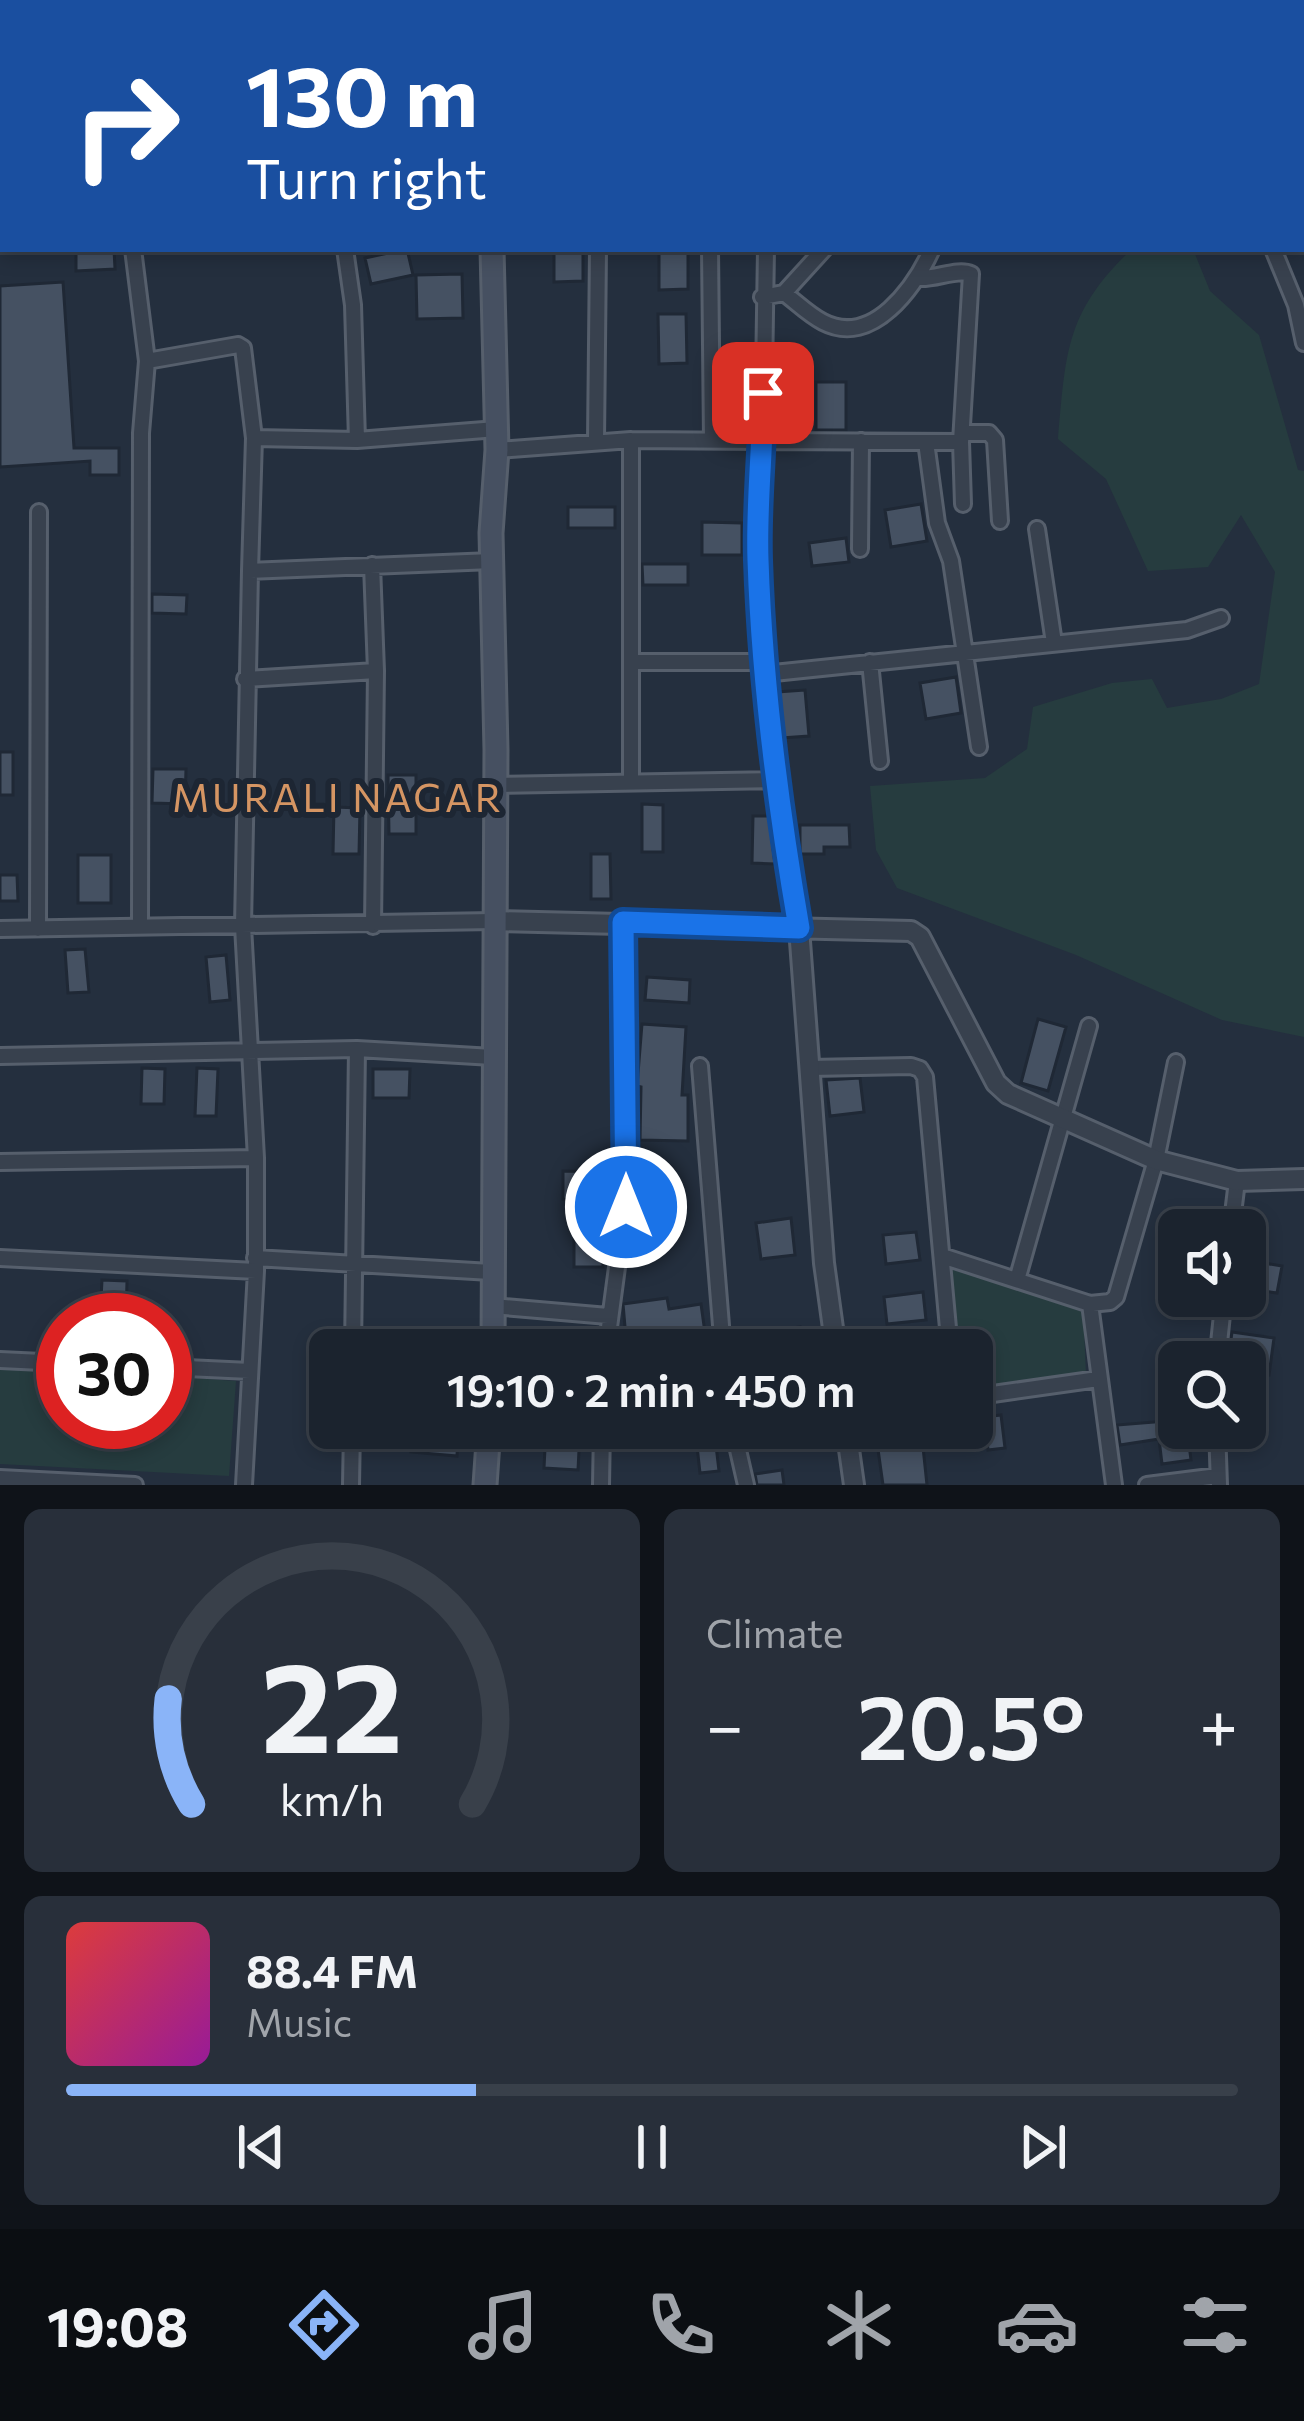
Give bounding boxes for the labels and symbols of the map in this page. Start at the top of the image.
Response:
pin [712,342,814,444]
district label: MURALI NAGAR [172,772,504,820]
position arrow [563,1144,689,1270]
speed limit sign: 30 [36,1293,192,1449]

